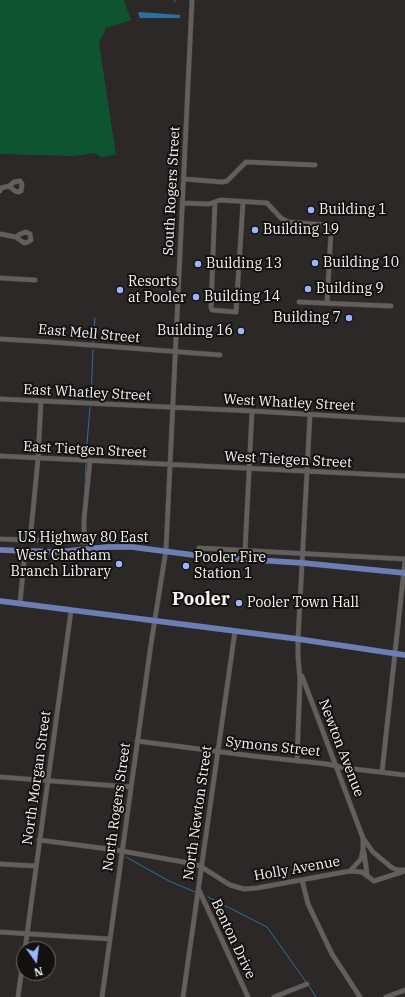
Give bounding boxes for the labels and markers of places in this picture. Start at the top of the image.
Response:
place label: Building 1 [319,202,387,218]
marker: Building 1 [306,205,316,215]
place label: Building 19 [263,222,339,238]
marker: Building 19 [250,225,260,235]
place label: Building 10 [323,255,399,271]
place label: Building 13 [206,256,282,272]
marker: Building 10 [310,258,320,268]
marker: Building 13 [193,259,203,269]
place label: Resorts at Pooler [128,274,186,306]
place label: Building 9 [316,281,384,297]
marker: Building 9 [303,284,313,294]
marker: Resorts at Pooler [115,285,125,295]
place label: Building 14 [204,289,280,305]
marker: Building 14 [191,292,201,302]
place label: Building 7 [273,310,341,326]
marker: Building 7 [344,313,354,323]
place label: Building 16 [157,323,233,339]
marker: Building 16 [236,326,246,336]
place label: West Chatham Branch Library [11,548,111,580]
place label: Pooler Fire Station 1 [194,550,266,582]
marker: West Chatham Branch Library [114,559,124,569]
marker: Pooler Fire Station 1 [181,561,191,571]
place label: Pooler Town Hall [247,595,359,611]
marker: Pooler Town Hall [234,598,244,608]

